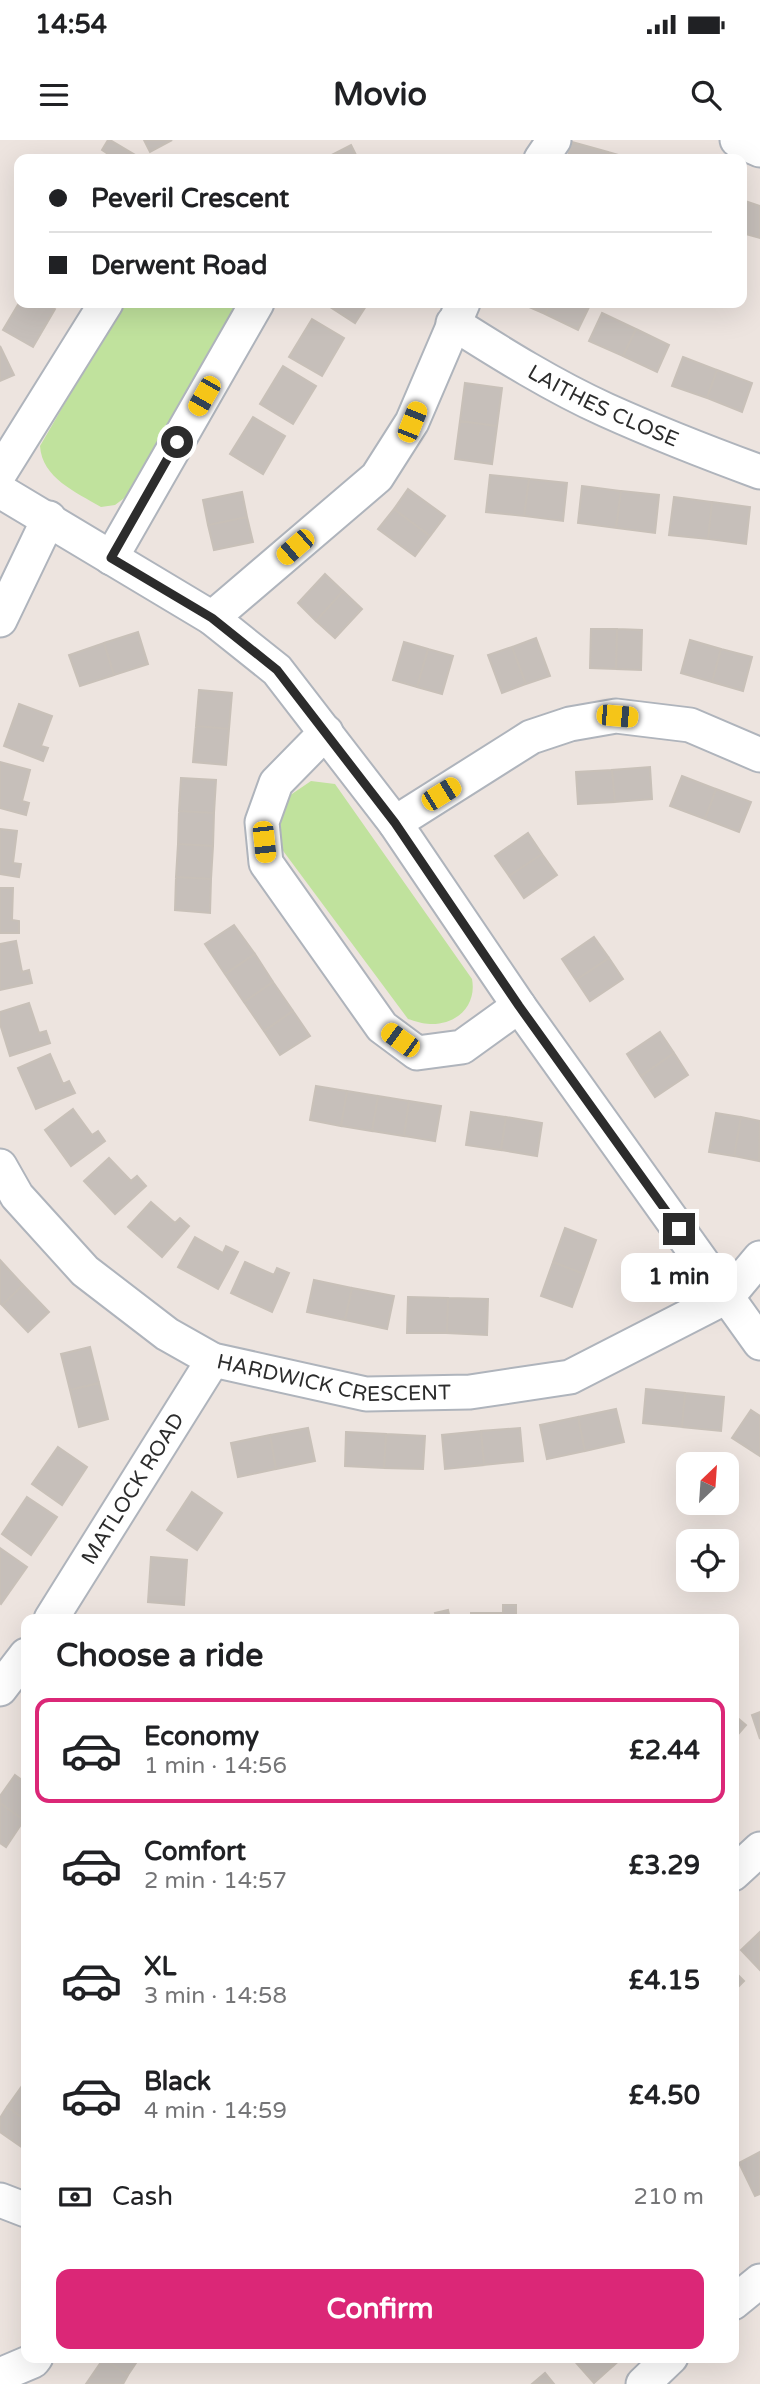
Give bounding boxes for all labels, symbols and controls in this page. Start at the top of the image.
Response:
text: 14:54 [35,9,107,40]
icon: menu [35,76,73,114]
text: Movio [333,76,427,114]
icon: search [687,76,725,114]
text: Peveril Crescent [91,183,289,214]
text: Derwent Road [91,250,267,281]
street label: LAITHES CLOSE [523,360,682,453]
car [185,373,224,419]
car [395,399,430,445]
route start [161,426,193,458]
car [273,525,318,569]
car [596,704,639,728]
car [418,774,465,814]
car [252,820,277,864]
car [377,1019,424,1061]
route end [663,1213,695,1245]
callout: 1 min [621,1254,737,1302]
text: 1 min [648,1263,710,1291]
street label: HARDWICK CRESCENT [214,1349,451,1407]
street label: MATLOCK ROAD [76,1408,190,1569]
north arrow [676,1452,738,1516]
map controls [676,1452,739,1592]
button: locate [676,1529,739,1592]
text: Choose a ride [56,1637,263,1675]
icon: car [60,1719,123,1782]
text: Economy [144,1721,259,1752]
text: £2.44 [629,1735,700,1766]
text: 1 min · 14:56 [144,1752,287,1780]
icon: car [60,1834,123,1897]
text: Comfort [144,1836,246,1867]
text: £3.29 [629,1850,700,1881]
text: 2 min · 14:57 [144,1867,287,1895]
icon: car [60,1949,123,2012]
text: XL [144,1951,176,1982]
text: £4.15 [629,1965,700,1996]
text: 3 min · 14:58 [144,1982,287,2010]
icon: car [60,2064,123,2127]
text: Black [144,2066,211,2097]
text: £4.50 [629,2080,700,2111]
text: 4 min · 14:59 [144,2097,287,2125]
icon: cash [56,2178,94,2216]
text: Cash [112,2181,173,2212]
text: 210 m [634,2183,704,2211]
button: Confirm [56,2269,704,2349]

